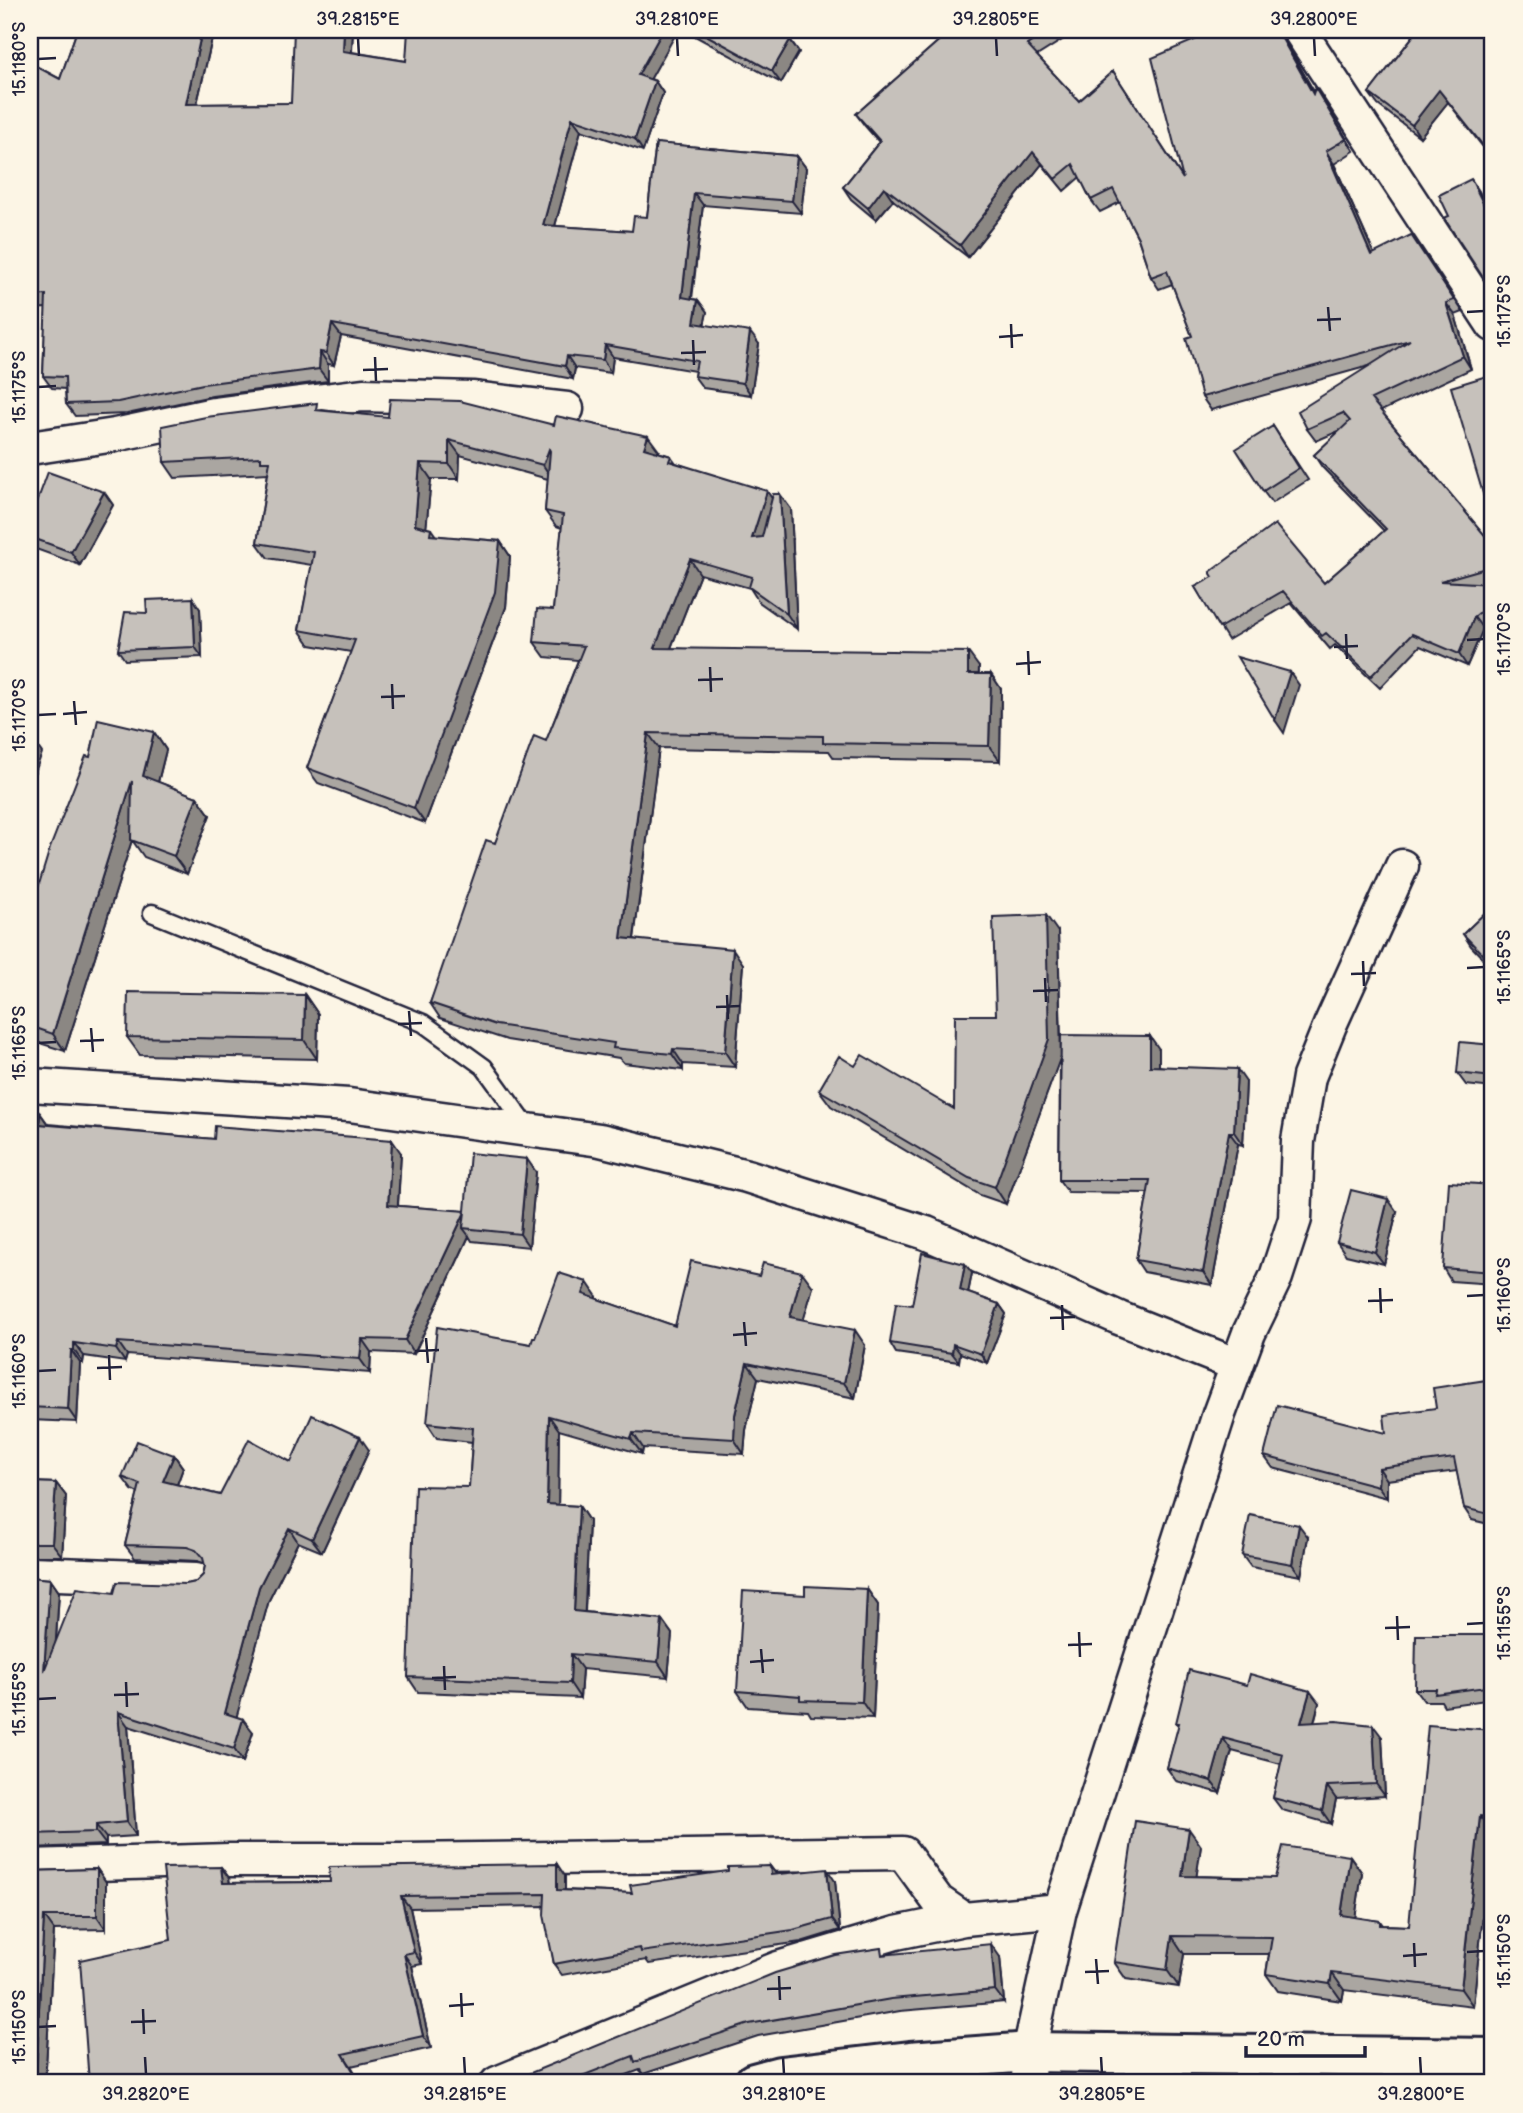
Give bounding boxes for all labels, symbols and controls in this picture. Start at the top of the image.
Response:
text: 39.2815°E [316,9,400,30]
text: 39.2810°E [635,9,719,30]
text: 39.2805°E [953,9,1040,30]
text: 39.2800°E [1270,9,1358,30]
text: 15.1180°S [9,21,30,97]
text: 15.1175°S [1494,274,1515,347]
text: 15.1175°S [9,350,30,423]
text: 15.1170°S [1494,602,1515,676]
text: 15.1170°S [9,678,30,752]
text: 15.1165°S [1494,929,1515,1005]
text: 15.1165°S [9,1005,30,1081]
text: 15.1160°S [1494,1257,1515,1333]
text: 15.1160°S [9,1333,30,1409]
text: 15.1155°S [1494,1586,1515,1660]
text: 15.1155°S [9,1662,30,1736]
text: 15.1150°S [1494,1913,1515,1988]
text: 15.1150°S [9,1989,30,2064]
scale bar [1246,2015,1366,2059]
text: 20 m [1257,2027,1305,2052]
text: 39.2820°E [102,2084,190,2105]
text: 39.2815°E [423,2084,507,2105]
text: 39.2810°E [742,2084,826,2105]
text: 39.2805°E [1059,2084,1146,2105]
text: 39.2800°E [1377,2084,1465,2105]

